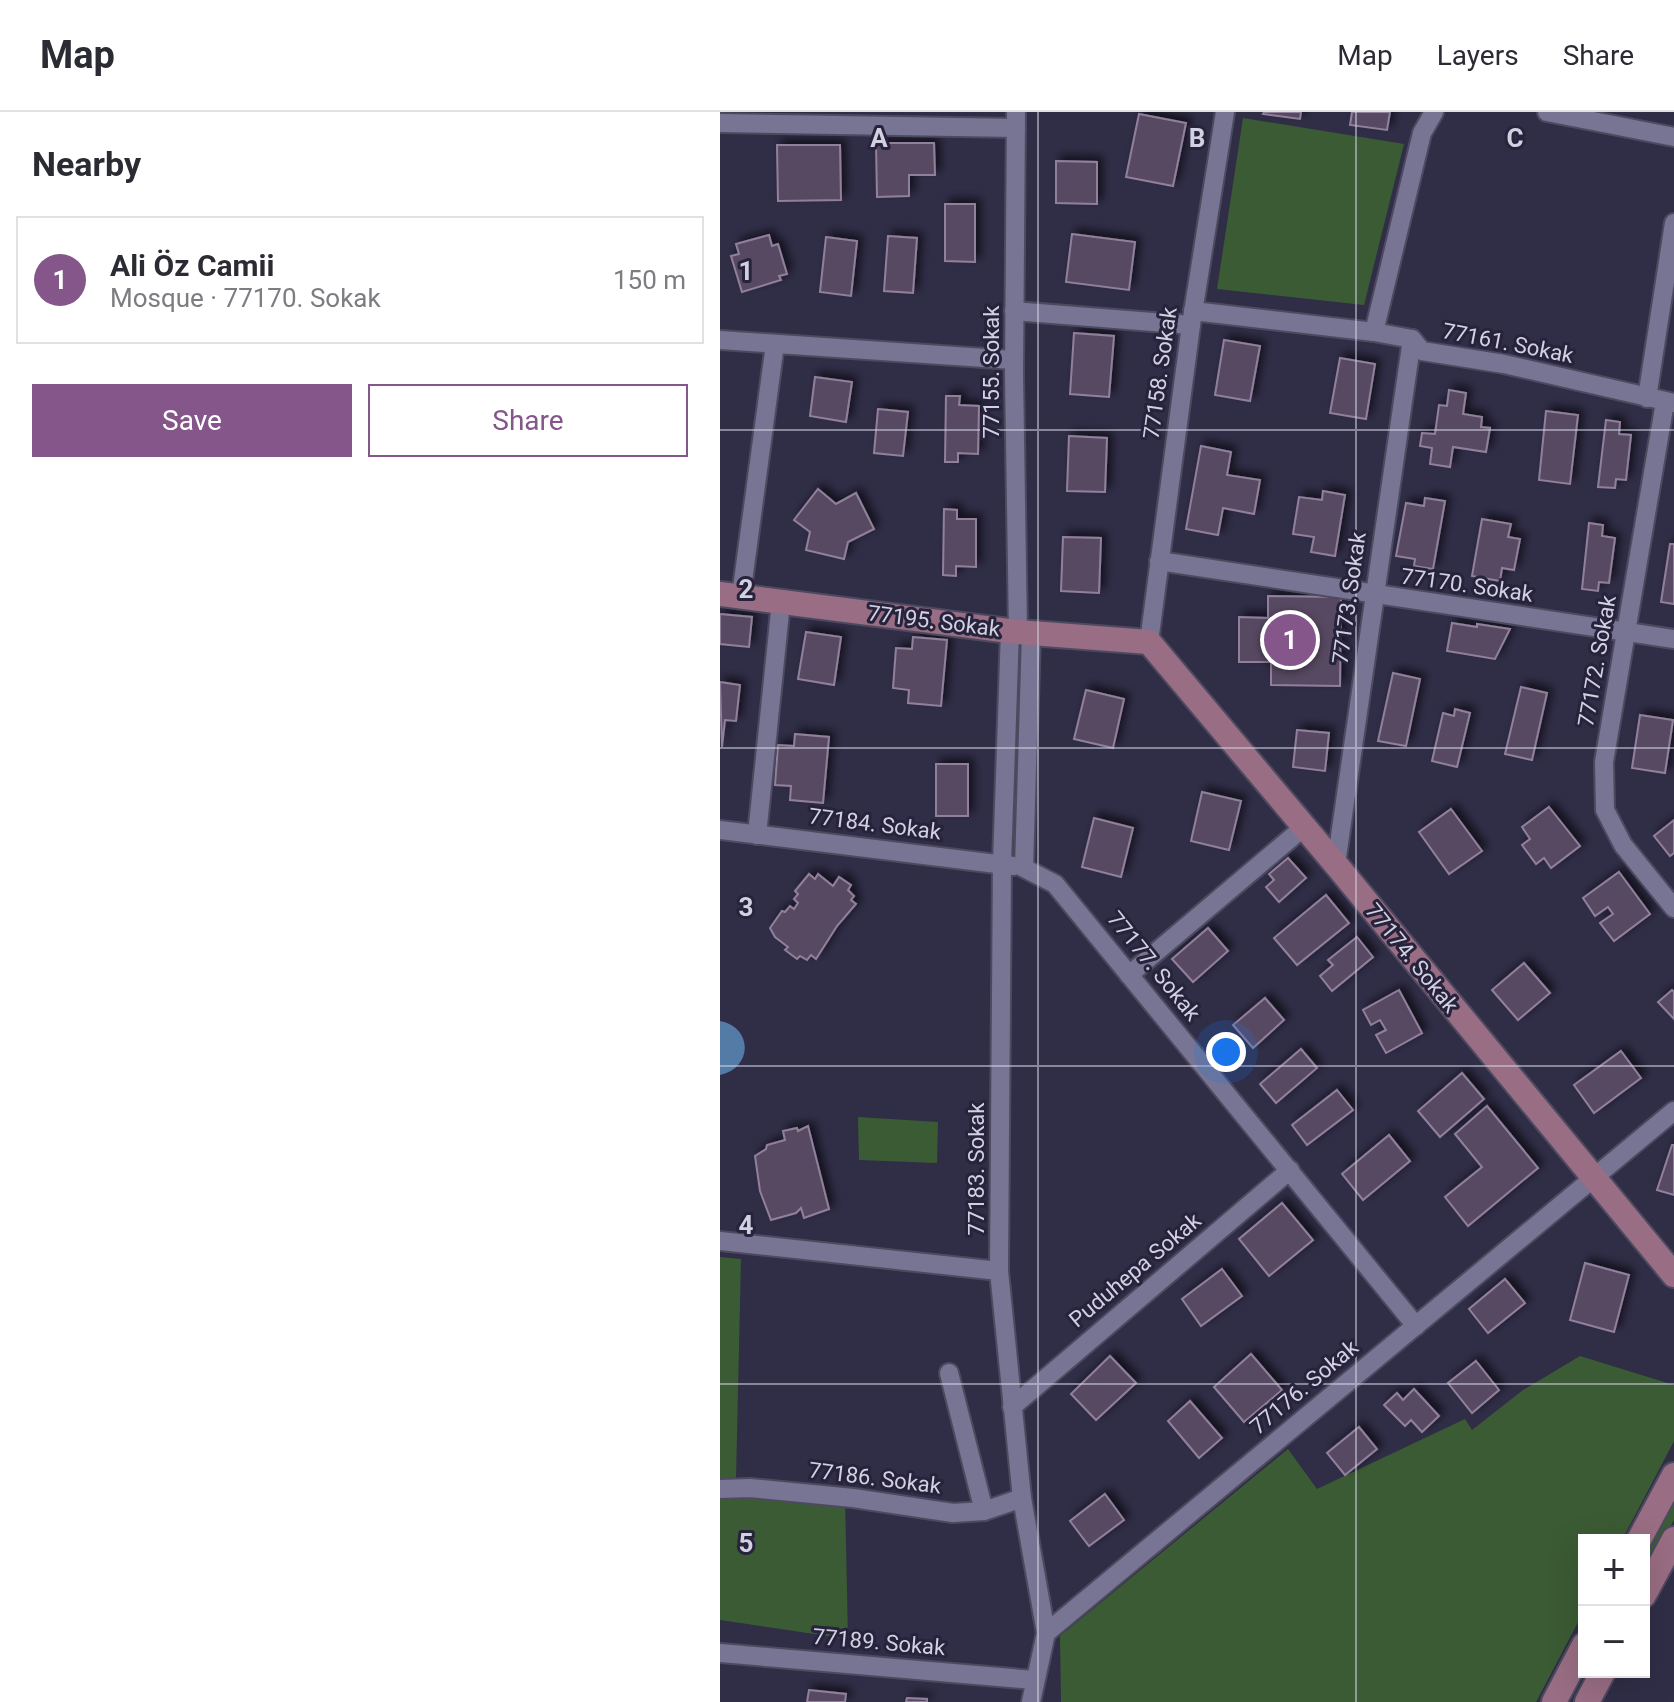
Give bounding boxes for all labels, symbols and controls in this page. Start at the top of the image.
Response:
text: Map [40,33,115,77]
text: Map [1337,39,1393,72]
text: Layers [1437,39,1519,72]
text: Share [1563,39,1634,72]
text: A [870,123,888,153]
text: B [1189,123,1205,153]
text: C [1506,123,1524,153]
text: Nearby [32,144,141,184]
text: Ali Öz Camii [110,248,274,283]
text: 1 [739,256,753,286]
text: 1 [53,265,67,295]
text: 150 m [613,265,686,295]
text: Mosque · 77170. Sokak [110,283,381,313]
street label: 77155. Sokak [979,305,1004,438]
street label: 77158. Sokak [1138,305,1182,441]
street label: 77161. Sokak [1440,318,1576,368]
button: Save [32,384,352,457]
button: Share [368,384,688,457]
street label: 77173. Sokak [1327,530,1371,666]
street label: 77170. Sokak [1399,563,1535,607]
text: 2 [739,574,753,604]
street label: 77172. Sokak [1573,593,1621,729]
street label: 77195. Sokak [866,600,1002,642]
pin: 1 [1264,610,1316,670]
street label: 77184. Sokak [807,803,943,845]
text: 3 [739,892,753,922]
street label: 77174. Sokak [1360,898,1464,1018]
street label: 77177. Sokak [1102,906,1206,1026]
your location [1206,1032,1246,1072]
street label: 77183. Sokak [964,1102,989,1235]
street label: Puduhepa Sokak [1064,1207,1206,1332]
text: 4 [739,1210,754,1240]
street label: 77176. Sokak [1245,1334,1364,1439]
street label: 77186. Sokak [807,1457,943,1499]
text: 5 [739,1528,753,1558]
map controls [1578,1534,1650,1678]
button: + [1578,1534,1650,1606]
button: − [1578,1606,1650,1678]
street label: 77189. Sokak [812,1624,947,1660]

